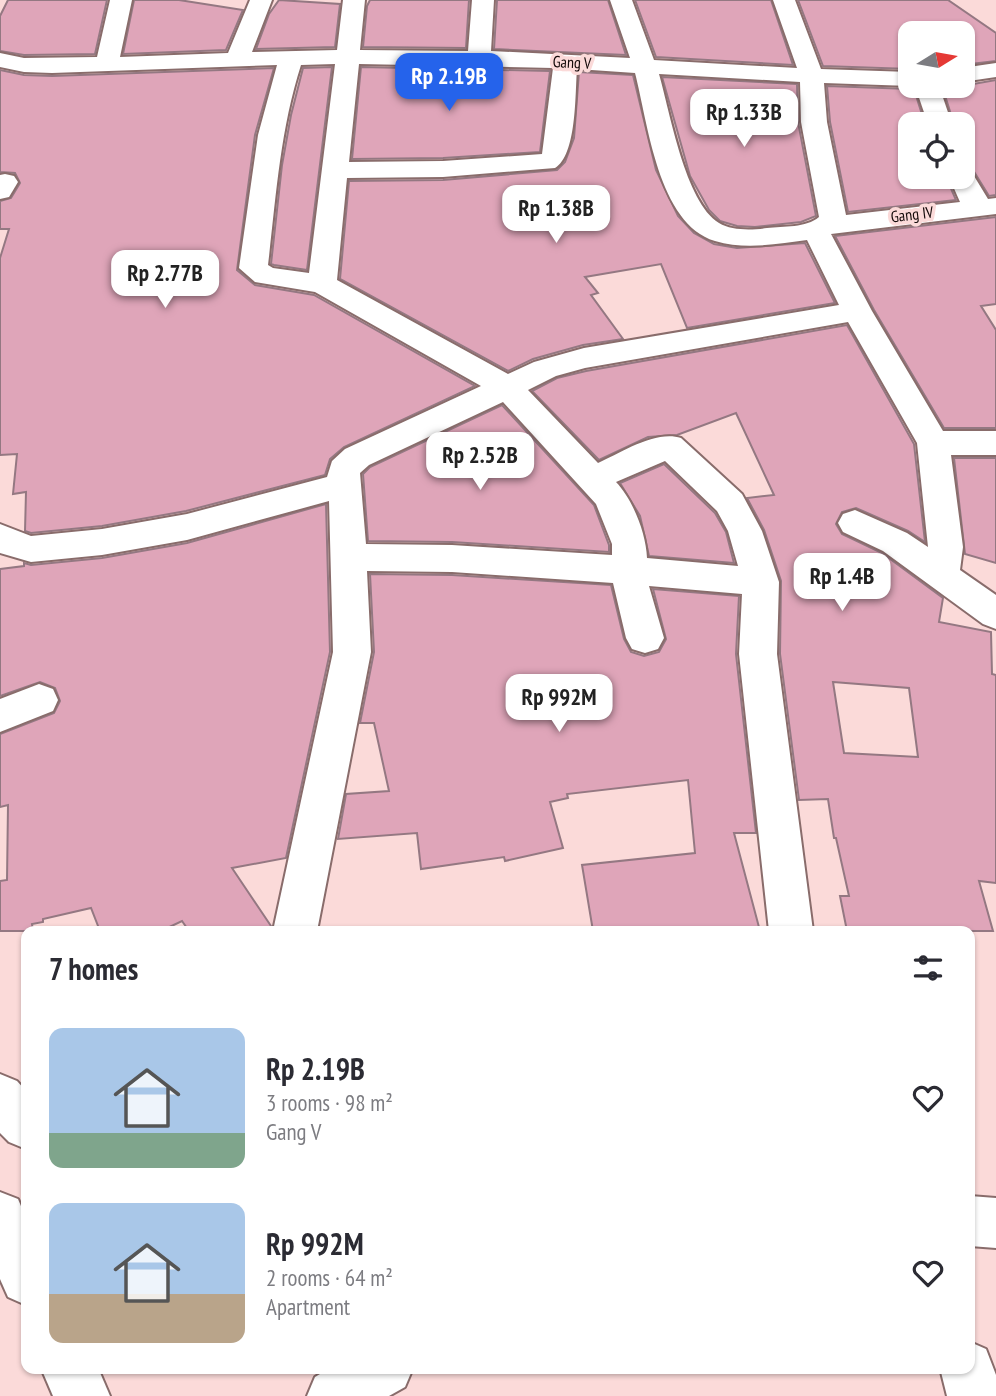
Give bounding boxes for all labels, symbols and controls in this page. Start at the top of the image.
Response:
north arrow [898,21,975,98]
map controls [898,21,975,189]
street label: Gang V [552,51,592,73]
pin: Rp 2.19B [377,54,521,113]
text: Rp 2.19B [411,61,487,90]
pin: Rp 1.33B [672,90,816,149]
text: Rp 1.33B [706,97,782,126]
button: locate [898,112,975,189]
pin: Rp 1.38B [484,186,628,245]
text: Rp 1.38B [518,193,594,222]
street label: Gang IV [890,201,935,227]
pin: Rp 2.77B [93,250,237,310]
text: Rp 2.77B [127,258,203,287]
pin: Rp 2.52B [408,433,552,492]
text: Rp 2.52B [442,440,518,469]
pin: Rp 1.4B [777,554,907,613]
text: Rp 1.4B [810,561,874,590]
pin: Rp 992M [494,674,624,734]
text: Rp 992M [522,682,596,711]
text: 7 homes [49,949,138,988]
icon: filters [909,949,947,987]
text: Rp 2.19B [266,1049,365,1088]
icon: home [105,1056,189,1140]
icon: heart [909,1079,947,1117]
text: 3 rooms · 98 m² [266,1088,393,1117]
text: Gang V [266,1117,322,1146]
text: Rp 992M [266,1224,364,1263]
icon: home [105,1231,189,1315]
icon: heart [909,1254,947,1292]
text: 2 rooms · 64 m² [266,1263,393,1292]
text: Apartment [266,1292,350,1321]

